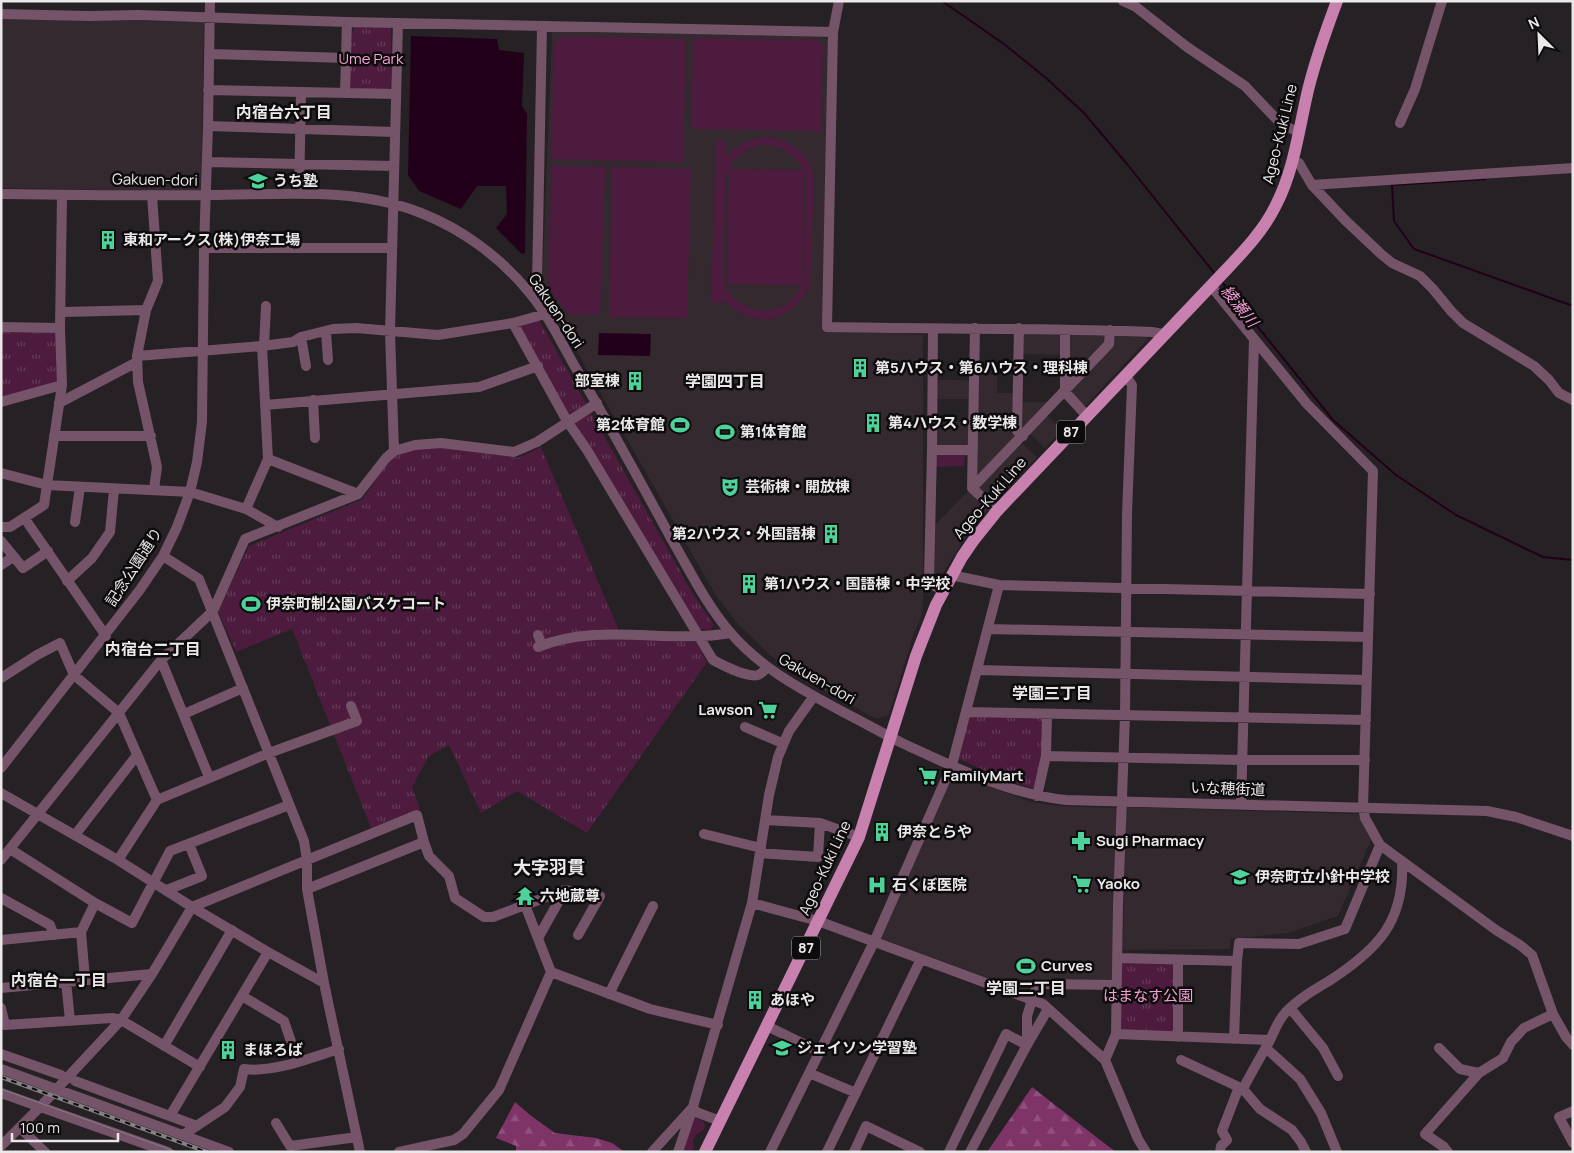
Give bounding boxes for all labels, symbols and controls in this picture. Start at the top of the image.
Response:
north arrow [1514,10,1564,60]
text: N [1525,12,1542,33]
park label: Ume Park [339,48,404,69]
street label: Ageo-Kuki Line [1257,81,1302,186]
district label: 内宿台六丁目 [236,101,332,123]
street label: Gakuen-dori [112,168,198,191]
school or university icon: うち塾 [247,170,269,192]
place label: うち塾 [273,170,318,191]
building icon: 東和アークス(株)伊奈工場 [97,229,119,251]
place label: 東和アークス(株)伊奈工場 [123,229,300,250]
street label: Gakuen-dori [524,269,589,352]
water label: 綾瀬川 [1216,280,1265,333]
building icon: 第5ハウス・第6ハウス・理科棟 [849,357,871,379]
place label: 第5ハウス・第6ハウス・理科棟 [875,357,1088,378]
place label: 部室棟 [575,370,620,391]
building icon: 部室棟 [624,370,646,392]
district label: 学園四丁目 [685,370,765,392]
building icon: 第4ハウス・数学棟 [862,412,884,434]
place label: 第4ハウス・数学棟 [888,412,1017,433]
place label: 第2体育館 [596,414,665,435]
sports icon: 第2体育館 [669,414,691,436]
sports icon: 第1体育館 [714,421,736,443]
place label: 第1体育館 [740,421,807,442]
road number: 87 [1057,421,1085,444]
street label: Ageo-Kuki Line [948,452,1031,543]
theatre icon: 芸術棟・開放棟 [719,476,741,498]
place label: 芸術棟・開放棟 [745,476,850,497]
street label: 記念公園通り [100,523,167,610]
place label: 第2ハウス・外国語棟 [672,523,816,544]
building icon: 第2ハウス・外国語棟 [820,523,842,545]
building icon: 第1ハウス・国語棟・中学校 [738,573,760,595]
place label: 第1ハウス・国語棟・中学校 [764,573,951,594]
sports icon: 伊奈町制公園バスケコート [240,593,262,615]
place label: 伊奈町制公園バスケコート [266,593,446,614]
district label: 内宿台二丁目 [105,638,201,660]
street label: Gakuen-dori [775,648,860,709]
district label: 学園三丁目 [1012,682,1092,704]
place label: Lawson [698,699,753,720]
supermarket icon: Lawson [757,699,779,721]
supermarket icon: FamilyMart [917,765,939,787]
place label: FamilyMart [943,765,1023,786]
street label: いな穂街道 [1190,777,1266,800]
street label: Ageo-Kuki Line [793,817,856,919]
building icon: 伊奈とらや [871,821,893,843]
place label: 伊奈とらや [897,821,972,842]
pharmacy icon: Sugi Pharmacy [1070,830,1092,852]
place label: Sugi Pharmacy [1096,830,1205,851]
district label: 大字羽貫 [513,855,585,879]
school or university icon: 伊奈町立小針中学校 [1229,866,1251,888]
place label: 伊奈町立小針中学校 [1255,866,1390,887]
supermarket icon: Yaoko [1071,873,1093,895]
place label: Yaoko [1097,873,1140,894]
hospital icon: 石くぼ医院 [866,874,888,896]
place label: 石くぼ医院 [892,874,967,895]
temple icon: 六地蔵尊 [514,885,536,907]
place label: 六地蔵尊 [540,885,600,906]
road number: 87 [792,936,820,960]
sports icon: Curves [1015,955,1037,977]
place label: Curves [1041,955,1093,976]
district label: 内宿台一丁目 [11,969,107,991]
district label: 学園二丁目 [986,977,1066,999]
park label: はまなす公園 [1103,985,1193,1006]
building icon: あほや [744,989,766,1011]
place label: あほや [770,989,815,1010]
school or university icon: ジェイソン学習塾 [771,1037,793,1059]
place label: ジェイソン学習塾 [797,1037,917,1058]
building icon: まほろば [217,1039,239,1061]
place label: まほろば [243,1039,303,1060]
scale bar [12,1110,119,1142]
text: 100 m [20,1117,60,1138]

